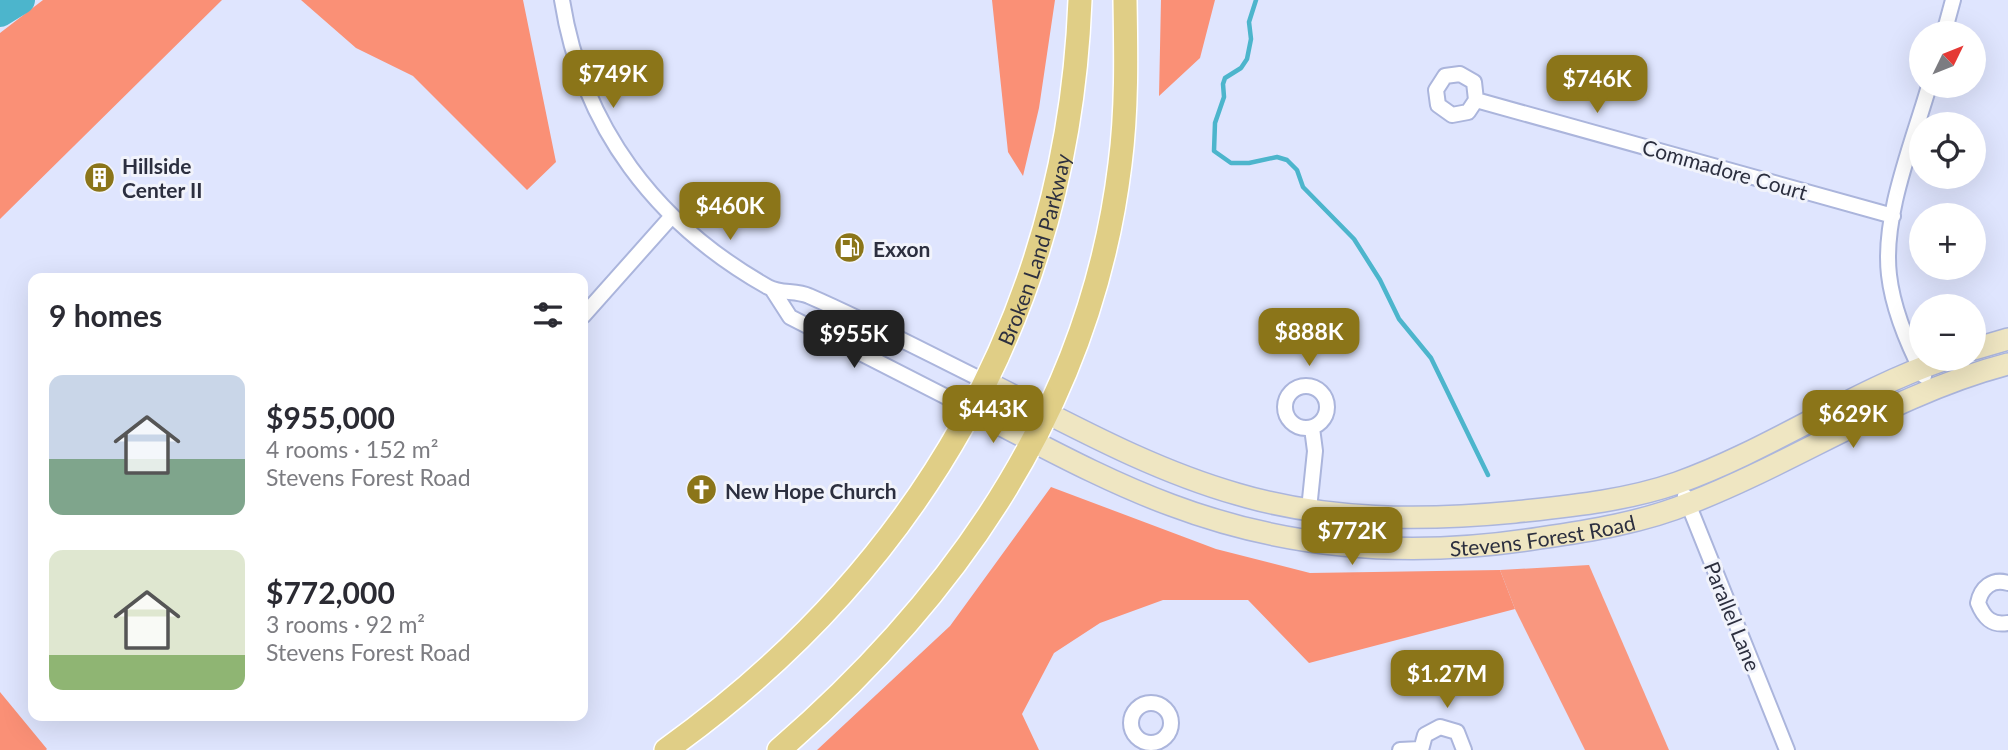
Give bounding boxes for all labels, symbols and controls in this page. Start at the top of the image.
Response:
north arrow [1909,21,1986,98]
map controls [1909,21,1986,371]
pin: $749K [564,50,662,110]
pin: $746K [1548,55,1646,115]
text: $749K [578,59,648,87]
text: $746K [1562,64,1632,92]
button: locate [1909,112,1986,189]
street label: Commadore Court [1640,133,1811,205]
street label: Broken Land Parkway [992,151,1074,349]
place label: Hillside Center II [122,153,202,202]
building icon: Hillside Center II [82,160,116,194]
pin: $460K [681,182,779,242]
text: $460K [695,191,765,219]
button: + [1909,203,1986,280]
fuel station icon: Exxon [833,231,867,265]
place label: Exxon [873,236,930,261]
button: − [1909,294,1986,371]
icon: filters [529,296,567,334]
text: 9 homes [49,297,162,333]
pin: $888K [1260,308,1358,368]
pin: $955K [805,310,903,370]
text: $888K [1274,317,1344,345]
text: $955K [819,319,889,347]
pin: $443K [944,386,1042,445]
pin: $629K [1804,391,1902,450]
text: $443K [958,394,1028,422]
text: $955,000 [266,399,395,435]
text: $629K [1818,399,1888,427]
icon: home [105,403,189,487]
text: 4 rooms · 152 m² [266,435,438,463]
text: Stevens Forest Road [266,463,471,491]
church icon: New Hope Church [685,473,719,507]
place label: New Hope Church [725,478,897,503]
pin: $772K [1303,508,1401,567]
street label: Stevens Forest Road [1449,509,1637,560]
text: $772K [1317,516,1387,544]
street label: Parallel Lane [1700,558,1766,674]
text: $772,000 [266,574,395,610]
icon: home [105,578,189,662]
text: 3 rooms · 92 m² [266,610,425,638]
text: Stevens Forest Road [266,638,471,666]
pin: $1.27M [1390,650,1504,710]
text: $1.27M [1407,659,1487,687]

